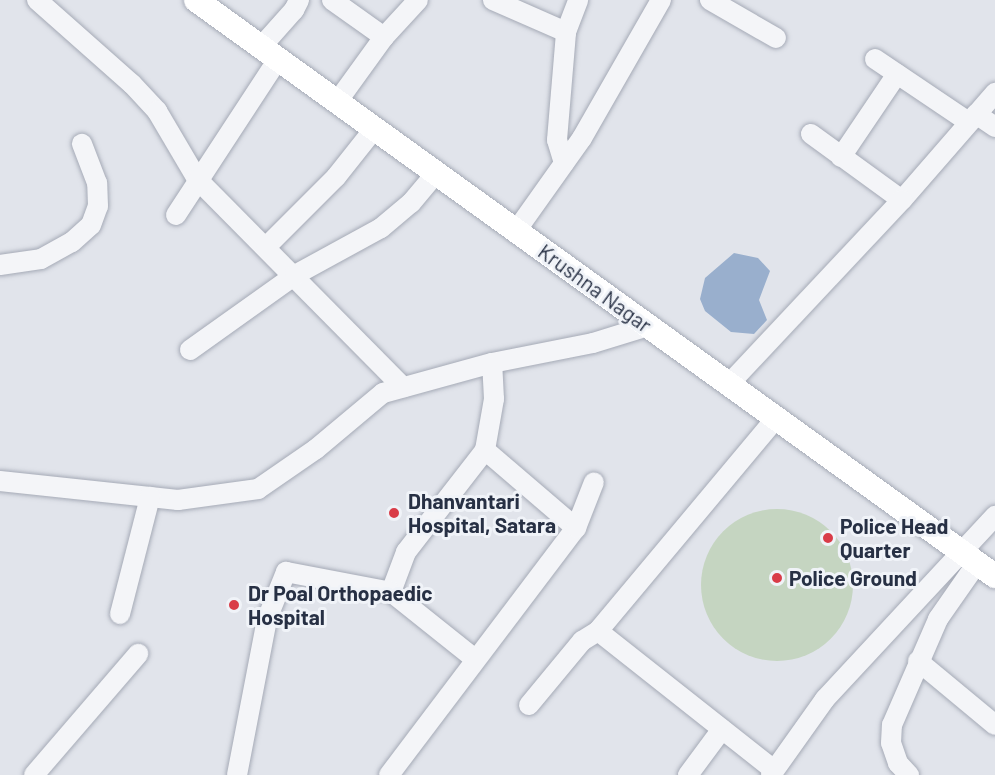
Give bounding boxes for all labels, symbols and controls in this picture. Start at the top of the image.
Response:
street label: Krushna Nagar [533,238,657,338]
place label: Dhanvantari Hospital, Satara [408,488,556,538]
marker: Dhanvantari Hospital, Satara [385,504,403,522]
place label: Police Head Quarter [840,513,948,563]
marker: Police Head Quarter [821,531,835,545]
place label: Police Ground [789,565,917,591]
marker: Police Ground [770,571,784,585]
place label: Dr Poal Orthopaedic Hospital [248,580,433,630]
marker: Dr Poal Orthopaedic Hospital [225,596,243,614]

